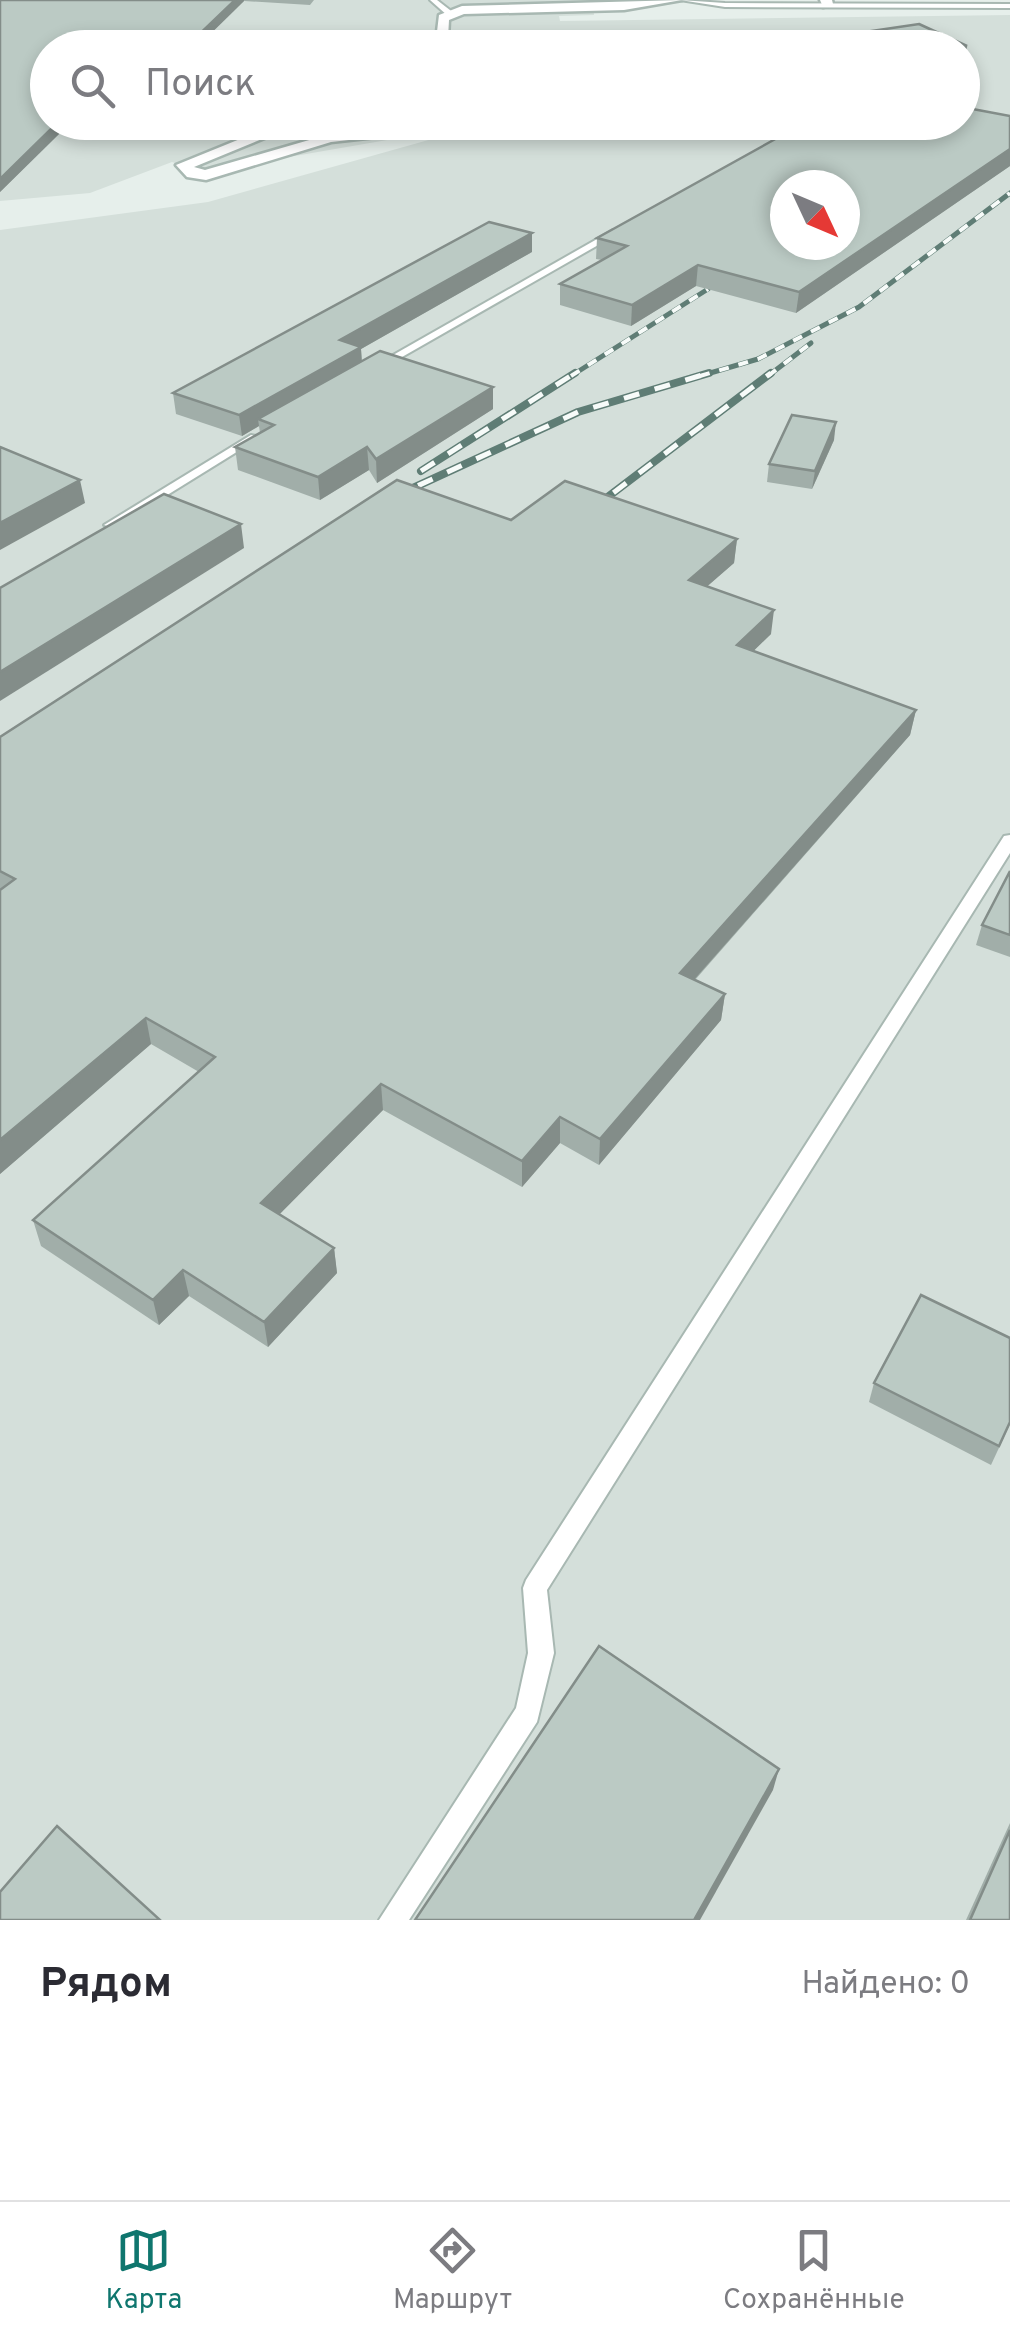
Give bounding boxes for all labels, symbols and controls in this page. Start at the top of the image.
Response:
search box [30,30,980,140]
icon: search [65,58,120,113]
text: Поиск [145,61,256,110]
north arrow [770,170,860,260]
text: Рядом [40,1959,172,2012]
text: Найдено: 0 [802,1965,970,2005]
tab: Карта [105,2223,182,2319]
tab: Маршрут [393,2223,512,2319]
tab: Сохранённые [723,2223,905,2319]

